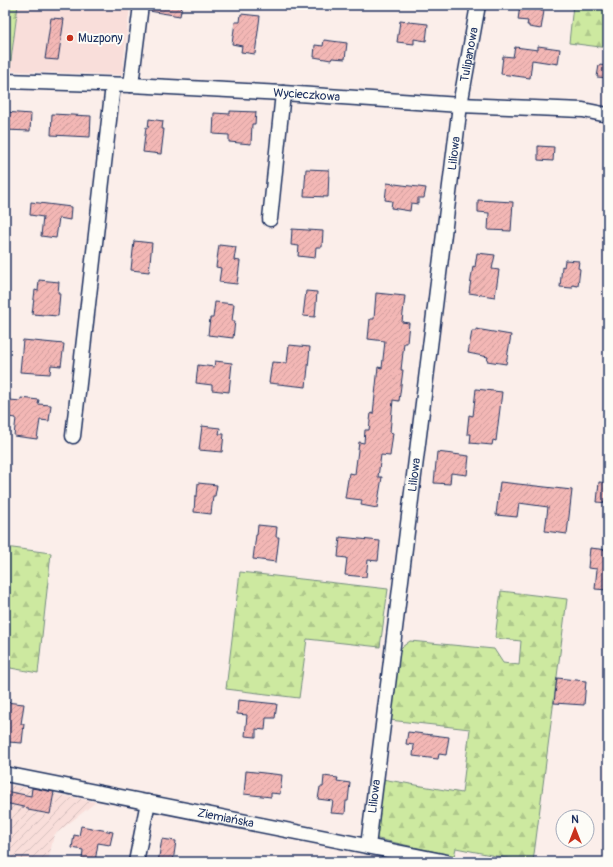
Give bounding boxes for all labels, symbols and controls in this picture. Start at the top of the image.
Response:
street label: Tulipanowa [457,26,481,83]
place label: Muzpony [78,31,123,46]
marker: Muzpony [65,33,75,43]
street label: Wycieczkowa [273,85,341,104]
street label: Liliowa [444,135,464,171]
street label: Liliowa [405,457,424,493]
street label: Liliowa [365,778,384,814]
street label: Ziemiańska [196,805,256,831]
north arrow [555,809,595,849]
text: N [571,813,579,826]

